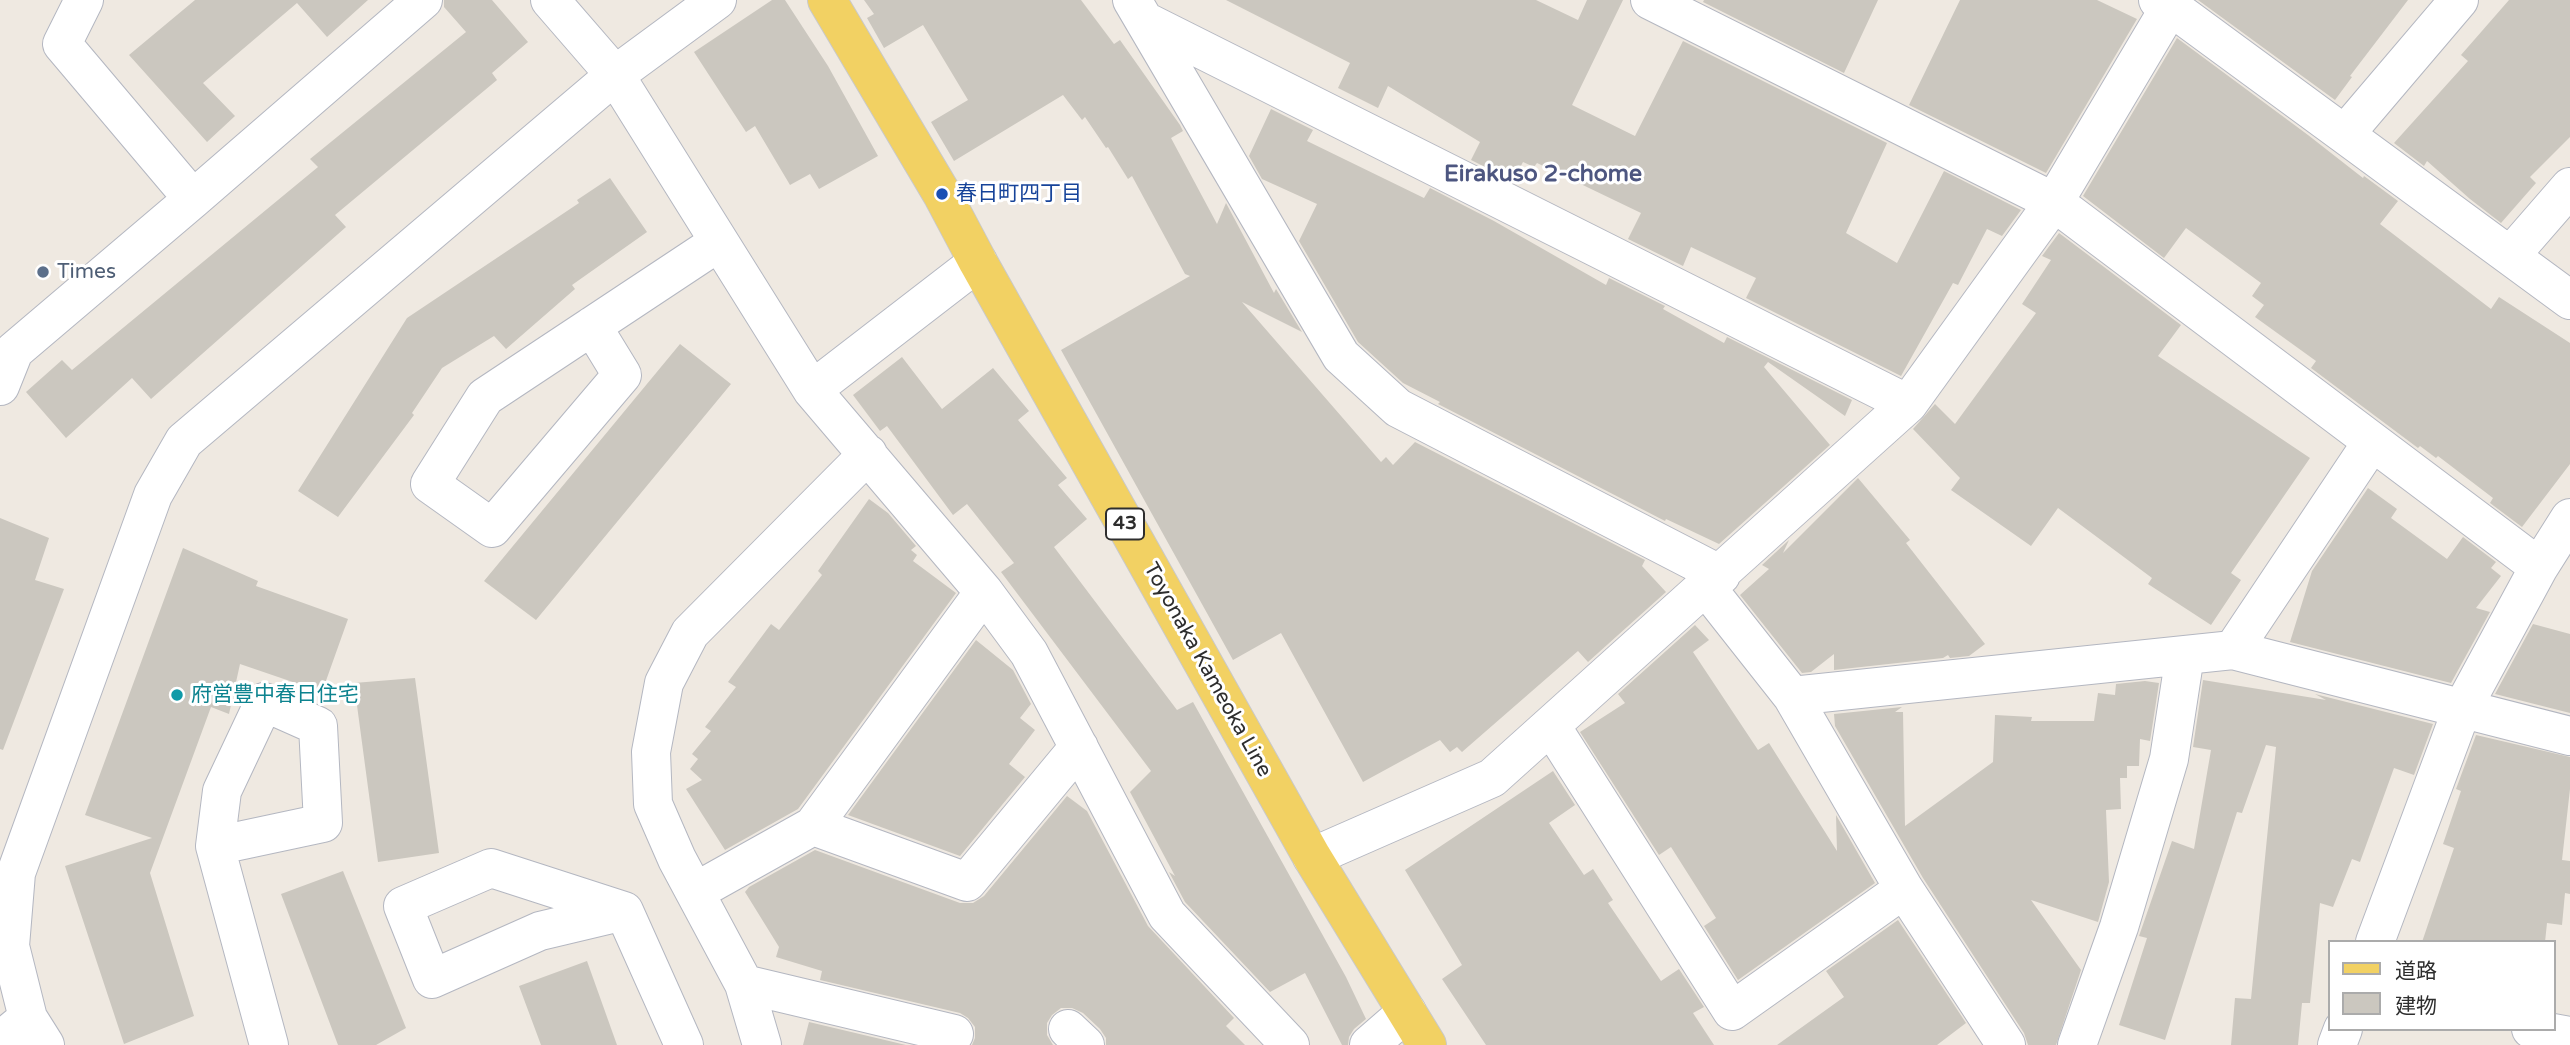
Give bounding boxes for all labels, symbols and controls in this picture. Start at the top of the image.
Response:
district label: Eirakuso 2-chome [1444,161,1642,189]
place label: 春日町四丁目 [956,181,1082,207]
marker: 春日町四丁目 [934,186,950,202]
place label: Times [57,259,116,285]
marker: Times [35,264,51,280]
road number: 43 [1106,509,1144,540]
street label: Toyonaka Kameoka Line [1137,558,1277,782]
place label: 府営豊中春日住宅 [191,682,359,708]
marker: 府営豊中春日住宅 [169,687,185,703]
legend [2328,940,2556,1031]
text: 道路 [2395,959,2437,984]
text: 建物 [2395,994,2437,1019]

